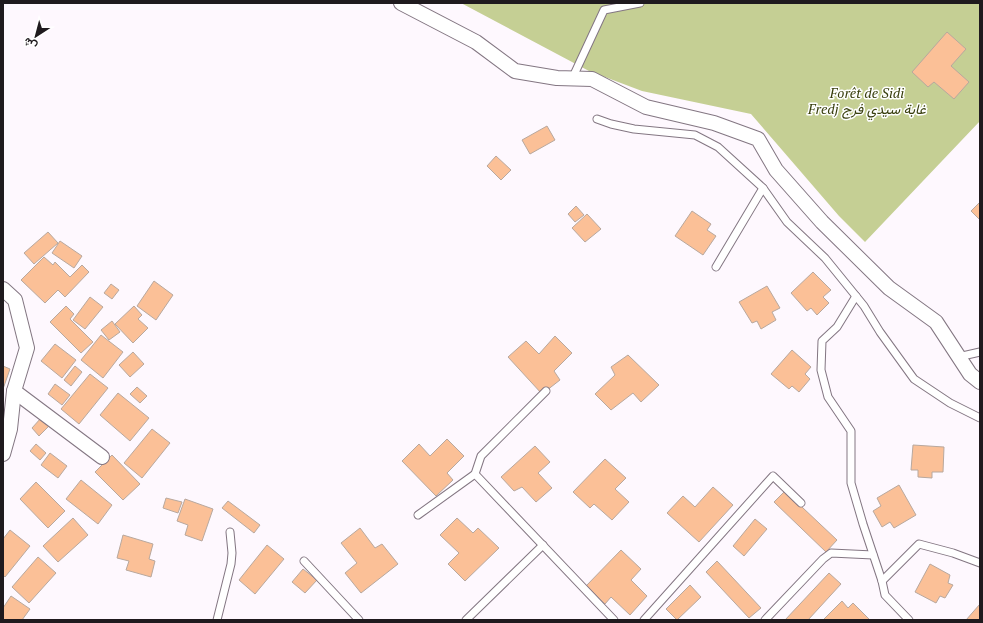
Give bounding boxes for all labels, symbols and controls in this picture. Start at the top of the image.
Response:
north arrow [16,16,56,56]
text: ش [21,35,40,54]
park label: Forêt de Sidi Fredj غابة سيدي فرج [807,83,927,121]

